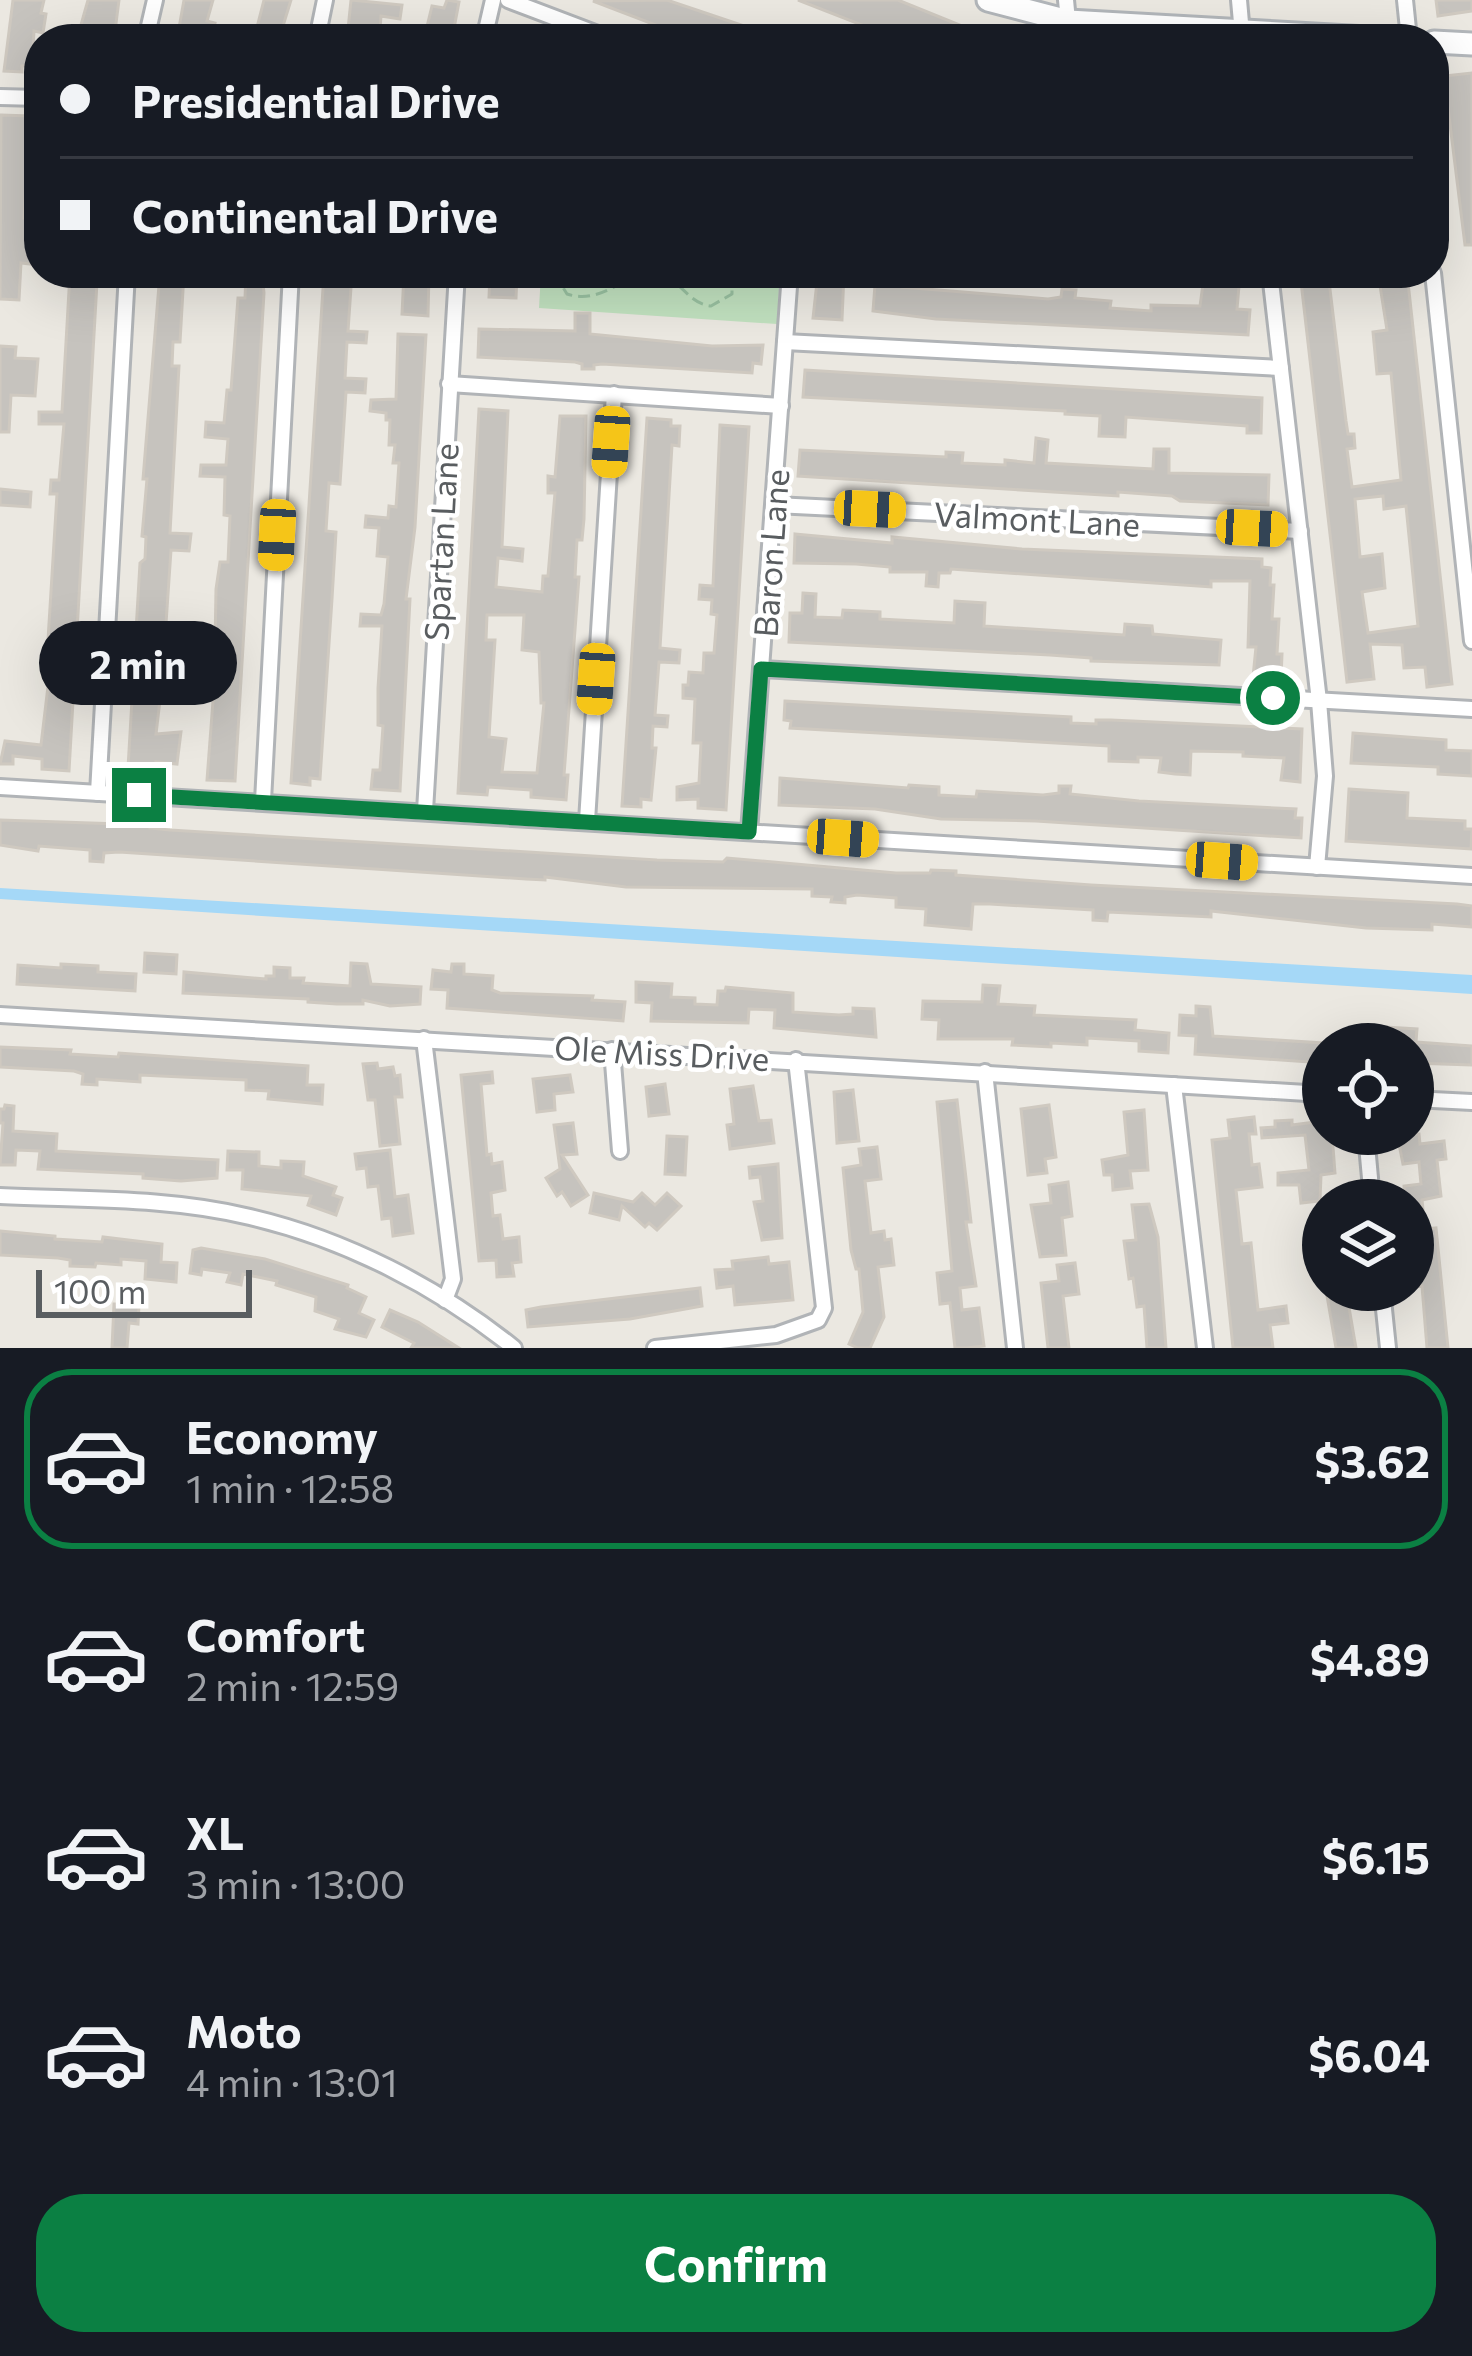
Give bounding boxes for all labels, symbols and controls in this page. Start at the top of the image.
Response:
text: Presidential Drive [132,72,500,127]
text: Continental Drive [132,187,498,242]
car [591,405,631,479]
street label: Spartan Lane [414,442,466,642]
street label: Baron Lane [744,467,796,639]
car [833,489,907,529]
street label: Valmont Lane [933,492,1141,544]
car [257,498,297,572]
car [1215,508,1289,548]
callout: 2 min [40,621,238,705]
text: 2 min [89,639,187,687]
car [576,642,616,716]
route start [1246,671,1300,725]
route end [112,768,166,822]
car [806,818,880,858]
car [1185,841,1259,881]
map controls [1302,1023,1434,1311]
button: locate [1302,1023,1434,1155]
street label: Ole Miss Drive [553,1026,771,1078]
button: layers [1302,1179,1434,1311]
scale bar [36,1264,252,1317]
text: 100 m [54,1270,146,1311]
icon: car [42,1405,150,1513]
text: Economy [186,1408,378,1463]
text: $3.62 [1314,1432,1430,1487]
text: 1 min · 12:58 [186,1463,394,1511]
icon: car [42,1603,150,1711]
text: Comfort [186,1606,365,1661]
text: $4.89 [1310,1630,1430,1685]
text: 2 min · 12:59 [186,1661,399,1709]
icon: car [42,1801,150,1909]
text: XL [186,1804,244,1859]
text: $6.15 [1322,1828,1430,1883]
text: 3 min · 13:00 [186,1859,405,1907]
icon: car [42,1999,150,2107]
text: Moto [186,2002,302,2057]
text: $6.04 [1308,2026,1430,2081]
text: 4 min · 13:01 [186,2057,398,2105]
button: Confirm [36,2194,1436,2332]

